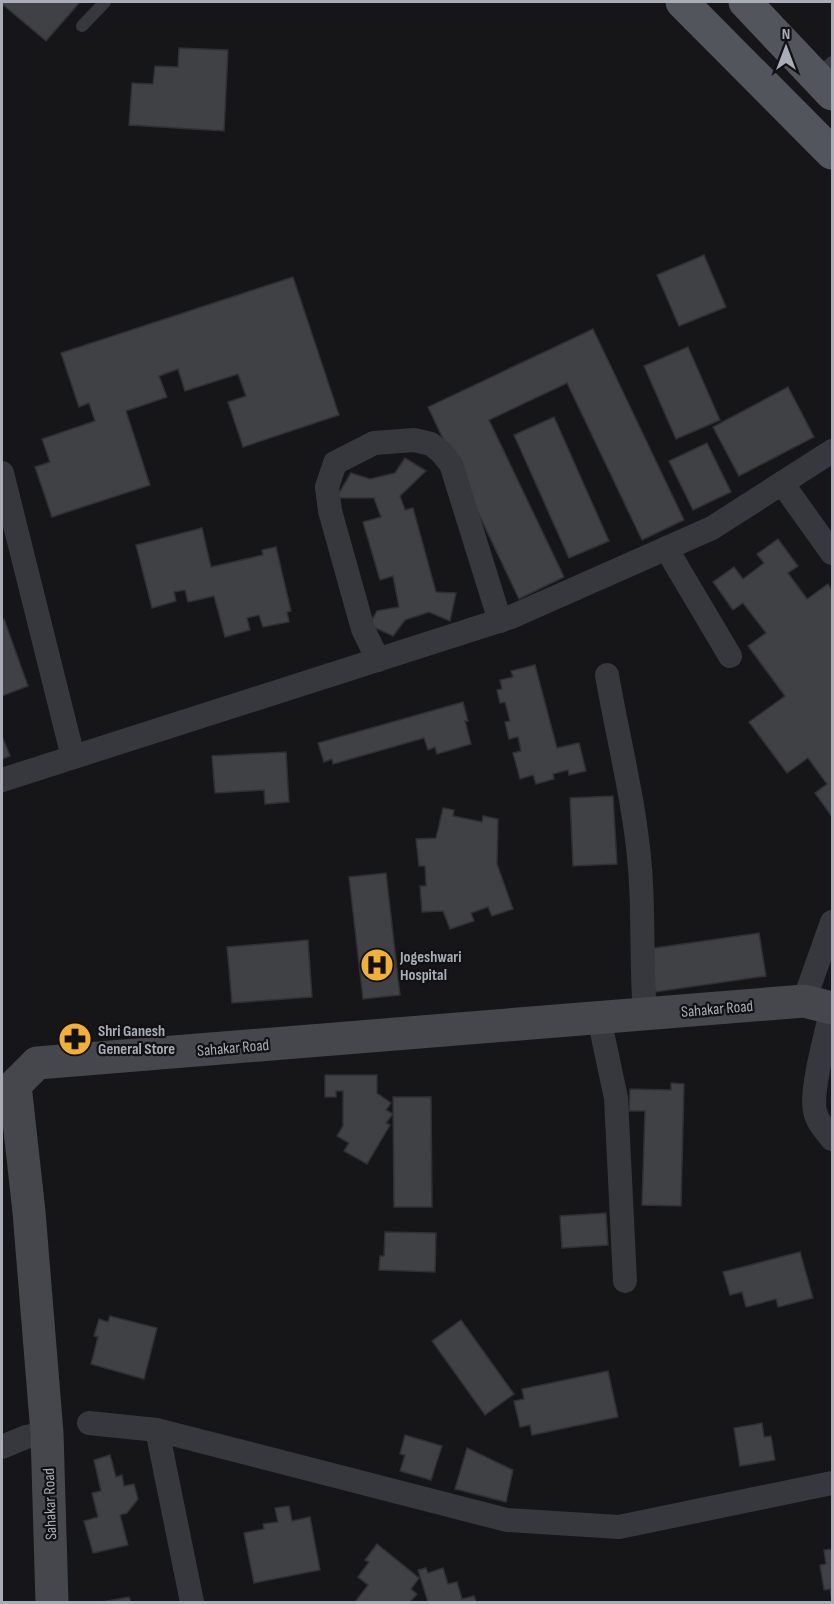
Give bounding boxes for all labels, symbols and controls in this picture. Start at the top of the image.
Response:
north arrow [756,18,816,78]
text: N [782,25,790,44]
hospital icon: Jogeshwari Hospital [359,947,395,983]
place label: Jogeshwari Hospital [399,948,461,985]
street label: Sahakar Road [680,997,754,1022]
pharmacy icon: Shri Ganesh General Store [57,1021,93,1057]
place label: Shri Ganesh General Store [98,1022,175,1059]
street label: Sahakar Road [196,1036,270,1061]
street label: Sahakar Road [40,1468,61,1540]

